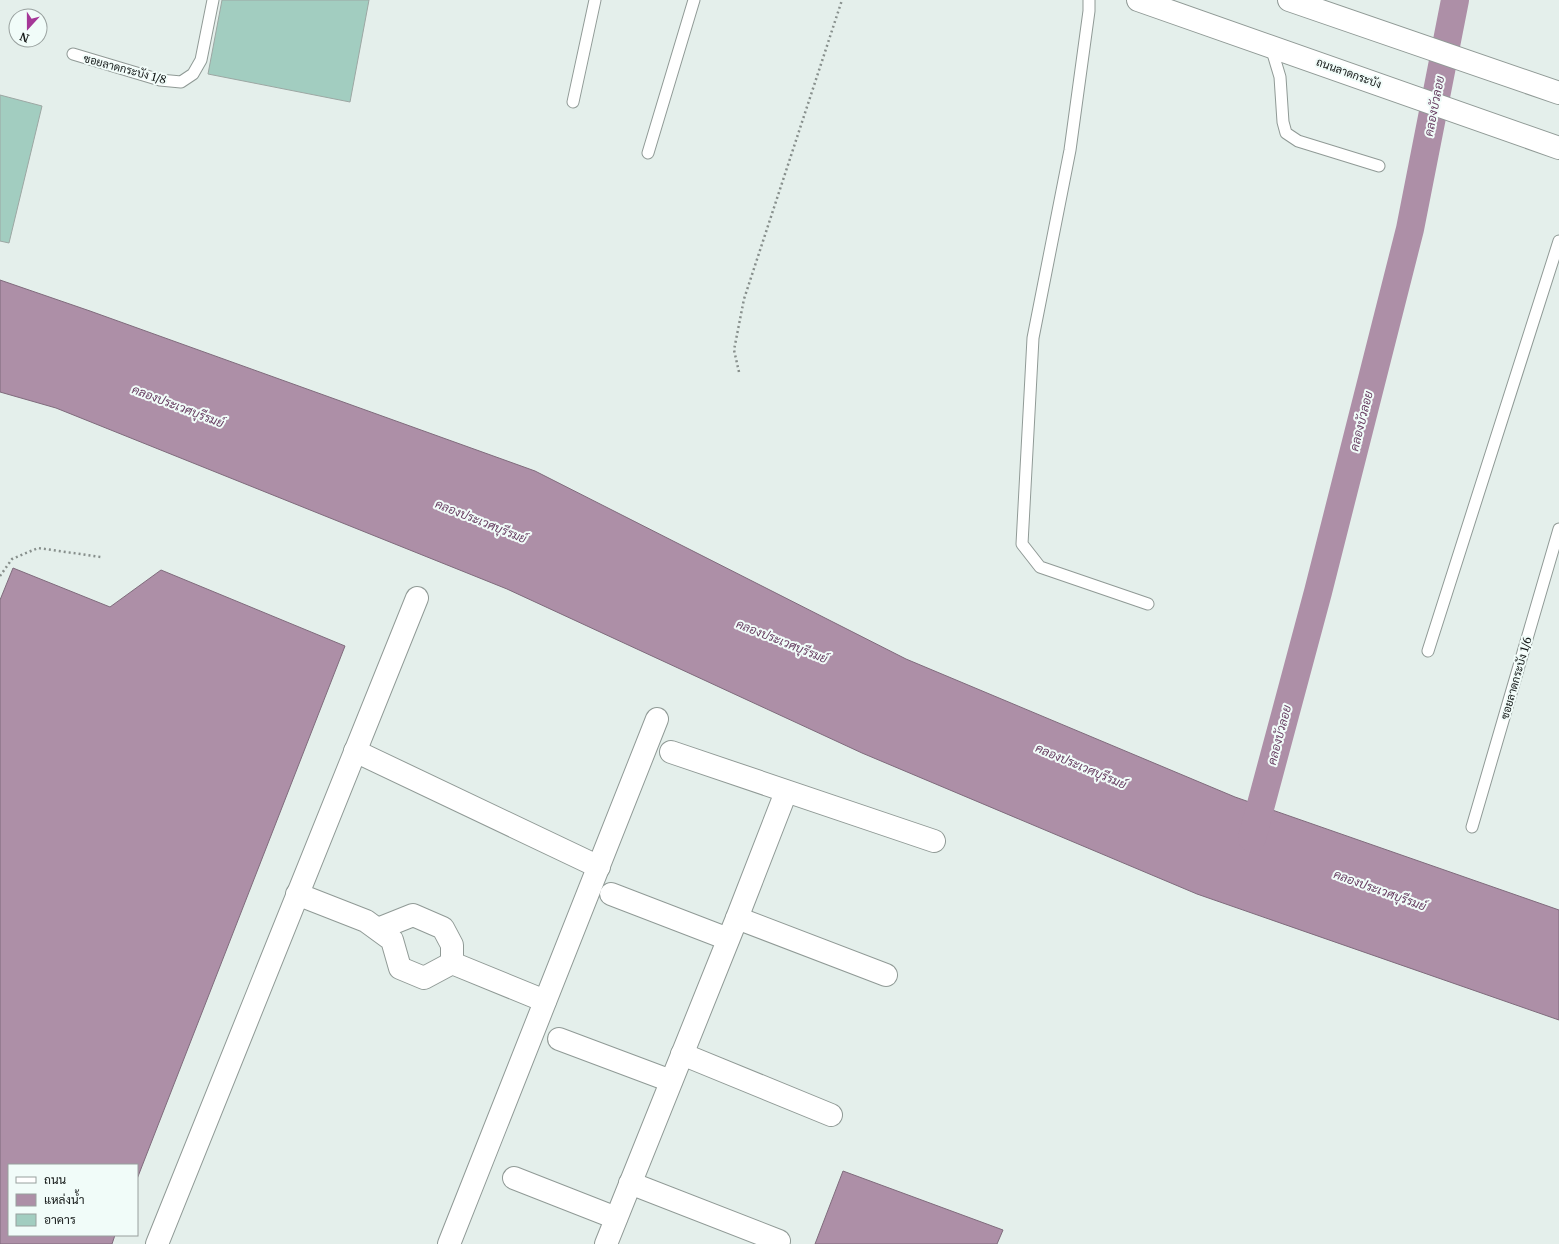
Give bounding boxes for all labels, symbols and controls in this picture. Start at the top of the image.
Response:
north arrow [8,8,48,48]
text: N [18,29,31,45]
street label: ซอยลาดกระบัง 1/8 [82,51,168,87]
street label: ถนนลาดกระบัง [1315,55,1383,91]
water label: คลองบัวลอย [1421,74,1447,138]
water label: คลองประเวศบุรีรมย์ [129,382,228,433]
water label: คลองบัวลอย [1346,389,1376,453]
water label: คลองประเวศบุรีรมย์ [432,496,531,549]
water label: คลองประเวศบุรีรมย์ [733,616,832,669]
street label: ซอยลาดกระบัง 1/6 [1498,635,1535,721]
water label: คลองบัวลอย [1264,703,1294,767]
water label: คลองประเวศบุรีรมย์ [1032,740,1131,795]
water label: คลองประเวศบุรีรมย์ [1331,866,1430,916]
legend [8,1164,138,1236]
text: ถนน [44,1172,67,1187]
text: แหล่งน้ำ [44,1189,84,1207]
text: อาคาร [44,1212,76,1227]

